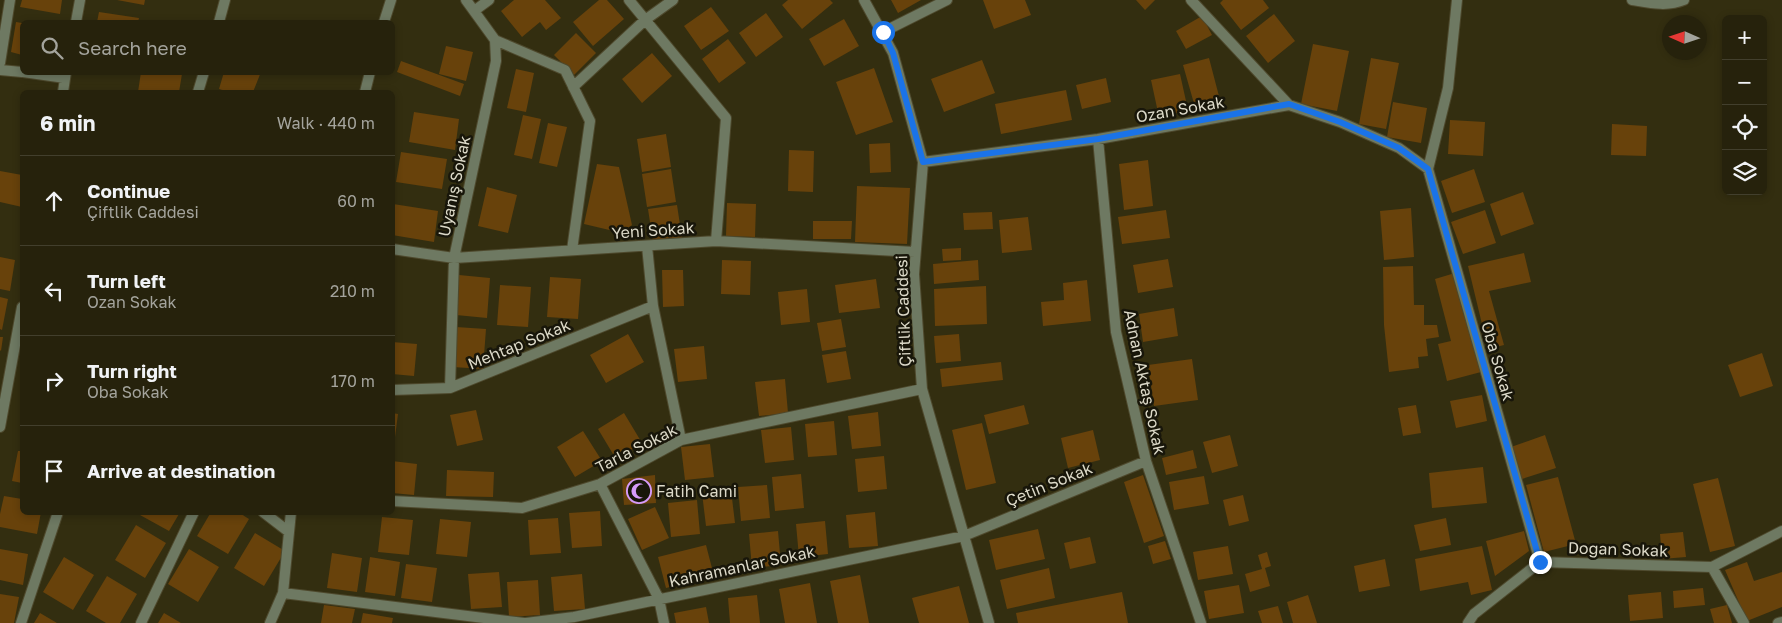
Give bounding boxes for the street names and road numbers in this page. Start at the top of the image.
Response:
street label: Ozan Sokak [1134,91,1226,127]
street label: Uyanış Sokak [434,134,474,238]
street label: Yeni Sokak [611,217,695,243]
street label: Çiftlik Caddesi [891,255,915,367]
street label: Adnan Aktaş Sokak [1120,308,1170,456]
street label: Mehtap Sokak [465,314,573,374]
street label: Oba Sokak [1477,319,1519,403]
street label: Tarla Sokak [592,419,680,477]
street label: Çetin Sokak [1003,458,1095,510]
street label: Doğan Sokak [1568,537,1668,561]
street label: Kahramanlar Sokak [667,541,817,591]

